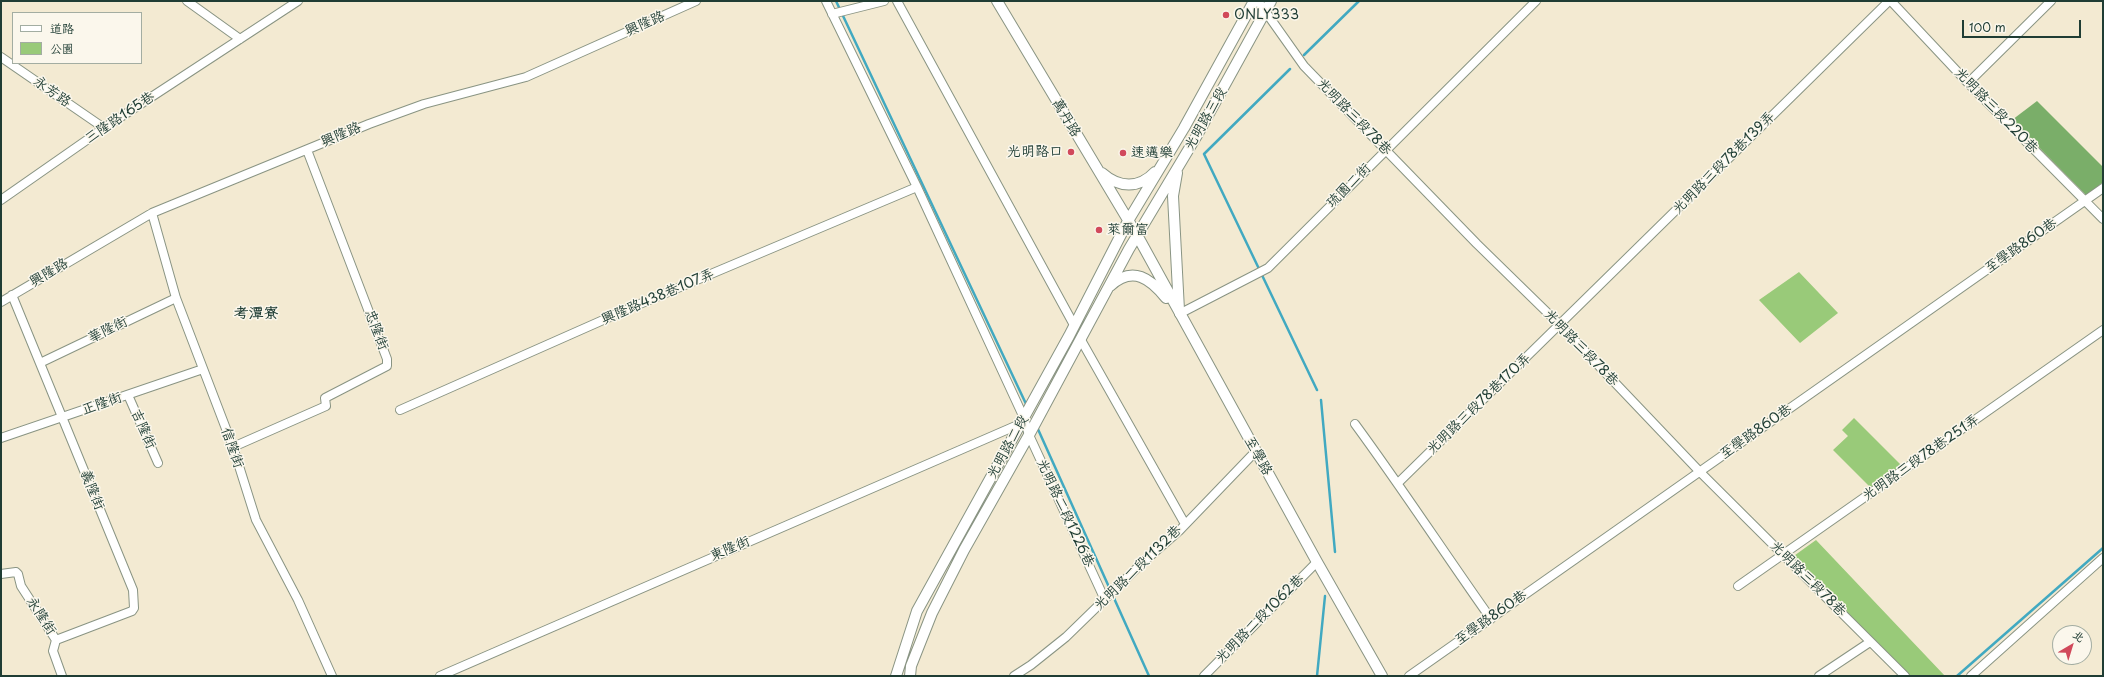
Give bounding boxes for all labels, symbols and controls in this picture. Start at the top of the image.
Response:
place label: ONLY333 [1234,7,1299,23]
street label: 興隆路 [622,8,668,40]
marker: ONLY333 [1221,10,1231,20]
legend [12,12,142,64]
scale bar [1964,12,2083,38]
text: 100 m [1969,18,2006,36]
text: 道路 [50,19,74,37]
text: 公園 [50,39,74,57]
street label: 光明路三段220巷 [1951,65,2041,157]
street label: 永芳路 [30,73,74,111]
street label: 光明路三段78巷 [1313,75,1395,159]
street label: 光明路三段 [1181,84,1231,154]
street label: 三隆路165巷 [82,88,158,148]
street label: 萬丹路 [1048,96,1084,140]
street label: 光明路三段78巷139弄 [1669,108,1779,218]
street label: 興隆路 [318,119,364,151]
place label: 光明路口 [1007,144,1063,160]
place label: 速邁樂 [1131,145,1173,161]
marker: 光明路口 [1066,147,1076,157]
marker: 速邁樂 [1118,148,1128,158]
street label: 琉園二街 [1323,160,1375,212]
street label: 至學路860巷 [1982,215,2060,277]
place label: 萊爾富 [1107,222,1149,238]
marker: 萊爾富 [1094,225,1104,235]
street label: 興隆路 [27,255,71,291]
street label: 興隆路438巷107弄 [599,266,717,328]
district label: 考潭寮 [234,305,278,323]
street label: 光明路三段78巷 [1540,306,1622,390]
street label: 忠隆街 [361,307,391,353]
street label: 華隆街 [85,313,131,347]
street label: 光明路三段78巷170弄 [1423,350,1535,458]
street label: 正隆街 [79,389,125,419]
street label: 至學路860巷 [1717,401,1795,463]
street label: 吉隆街 [127,406,159,452]
street label: 光明路三段78巷251弄 [1859,411,1983,505]
street label: 光明路二段 [984,412,1032,482]
street label: 信隆街 [217,425,247,471]
street label: 至學路 [1240,434,1276,478]
street label: 光明路二段1226巷 [1033,456,1097,570]
street label: 義隆街 [76,467,108,513]
street label: 光明路二段1132巷 [1091,522,1185,614]
street label: 東隆街 [707,533,753,565]
street label: 光明路三段78巷 [1767,538,1849,620]
street label: 光明路二段1062巷 [1212,571,1308,667]
street label: 至學路860巷 [1452,587,1530,649]
street label: 永隆街 [23,594,59,638]
north arrow [2052,625,2092,665]
text: 北 [2070,626,2089,646]

